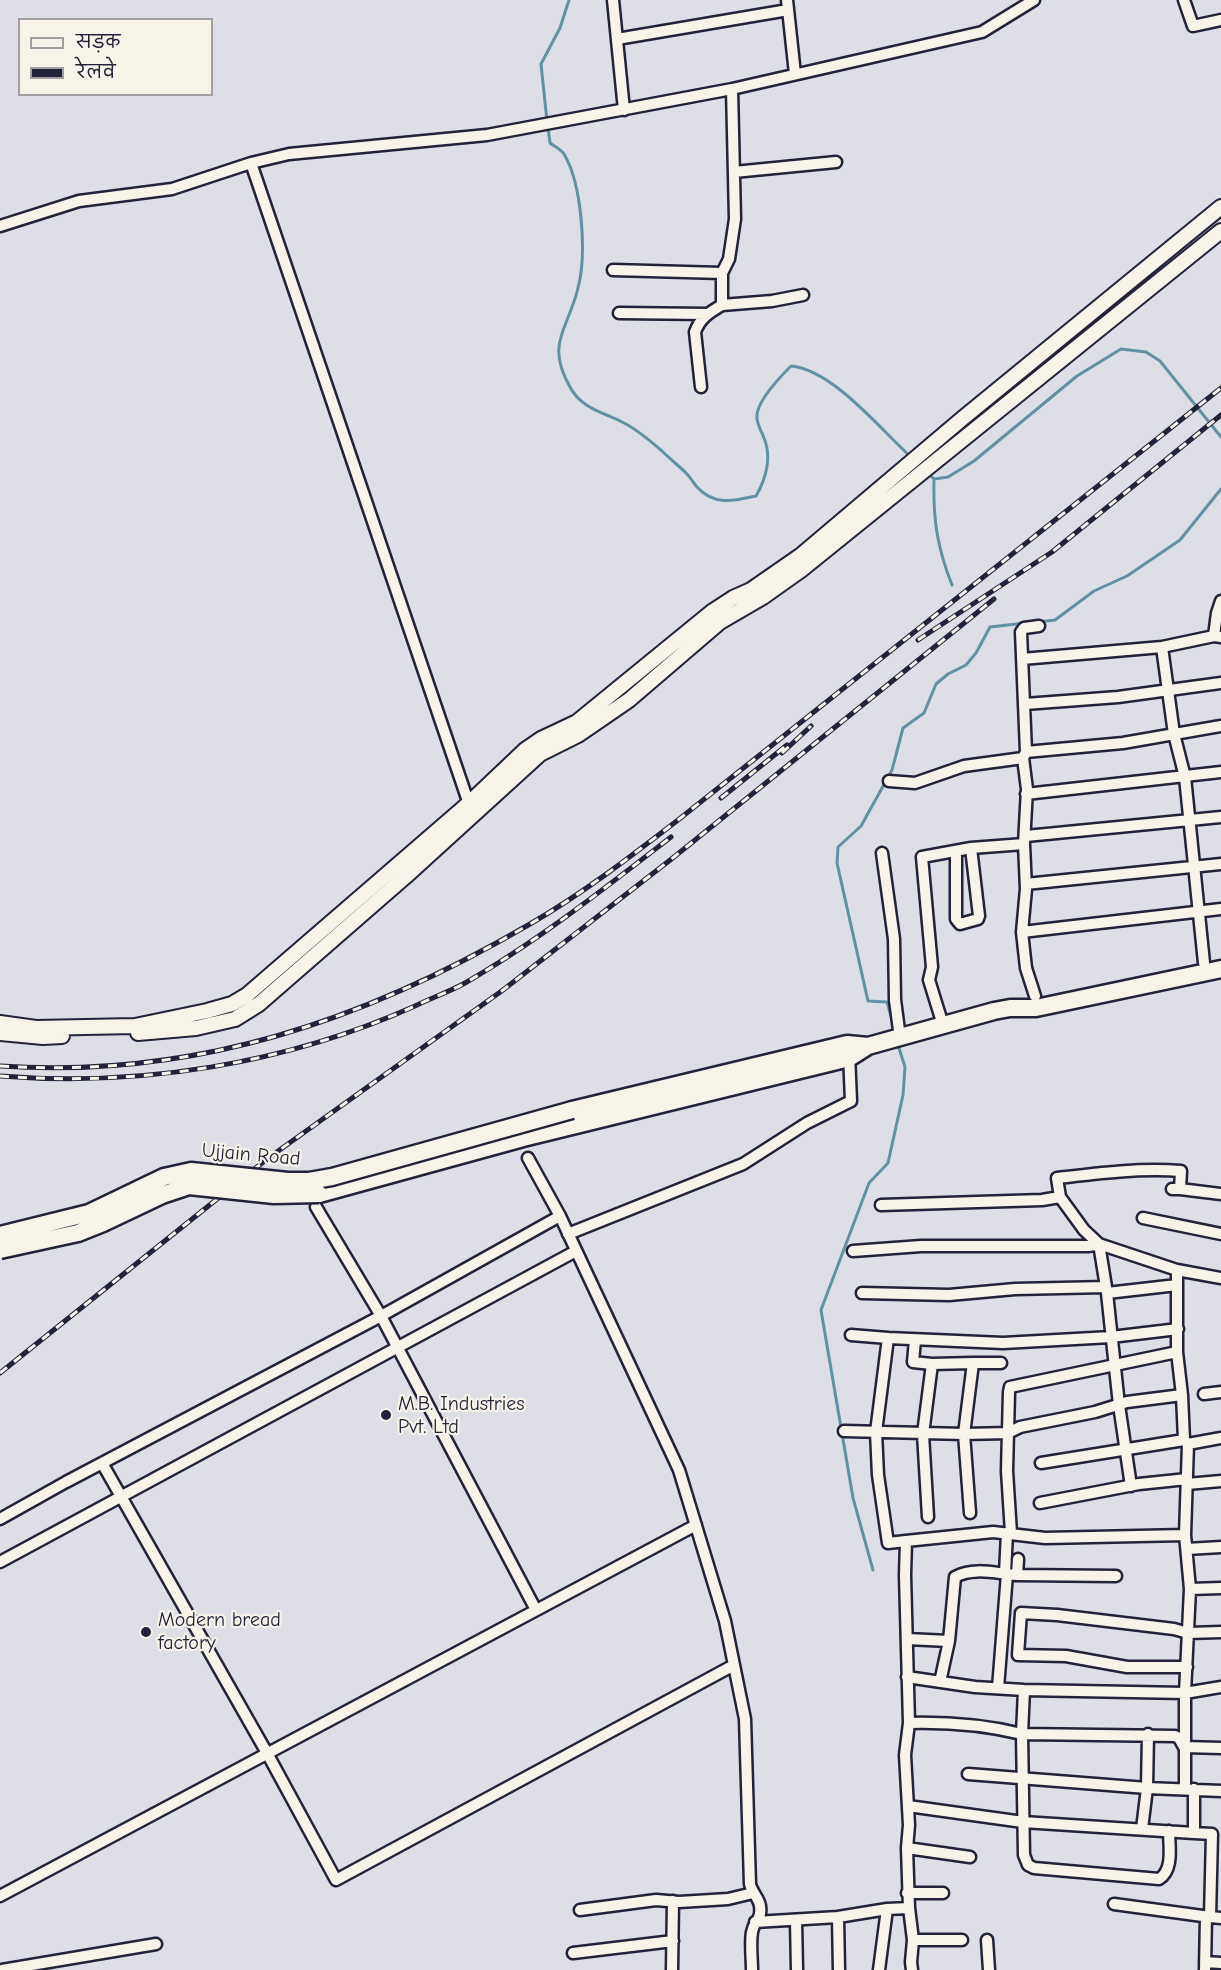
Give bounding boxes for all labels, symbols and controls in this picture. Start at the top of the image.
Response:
legend [18,18,213,96]
text: सड़क [76,32,120,53]
text: रेलवे [76,62,116,83]
street label: Ujjain Road [201,1139,301,1171]
place label: M.B. Industries Pvt. Ltd [398,1392,525,1439]
marker: M.B. Industries Pvt. Ltd [379,1408,393,1422]
place label: Modern bread factory [158,1608,281,1655]
marker: Modern bread factory [139,1625,153,1639]

